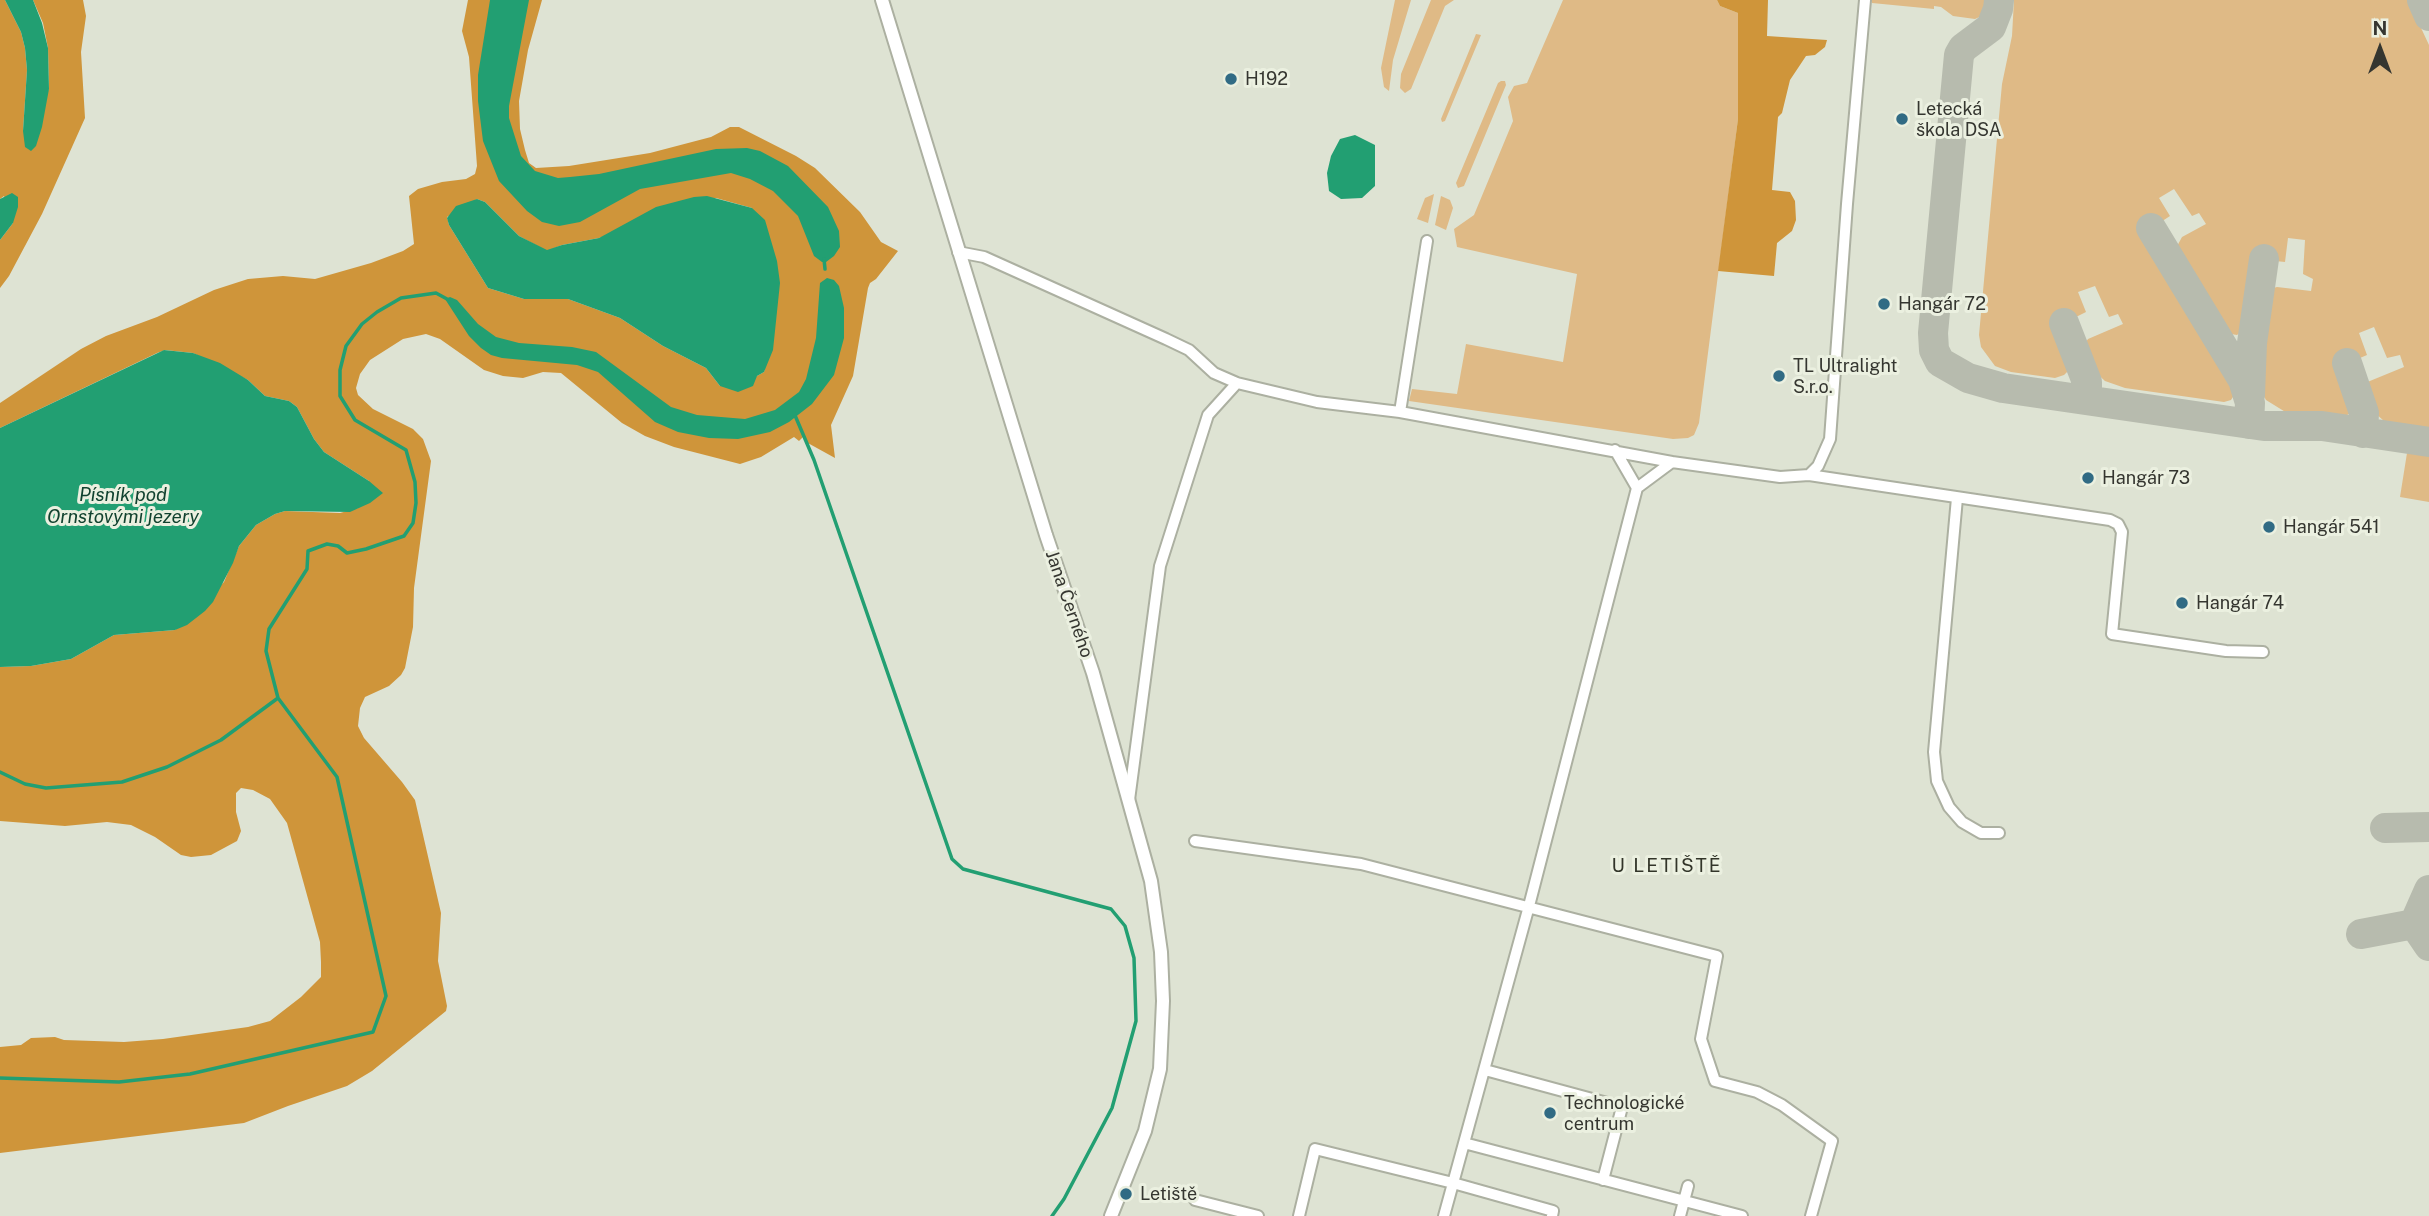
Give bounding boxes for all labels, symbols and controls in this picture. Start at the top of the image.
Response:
north arrow [2345,14,2415,84]
text: N [2373,17,2387,39]
place label: H192 [1245,68,1288,90]
marker: H192 [1223,71,1239,87]
place label: Letecká škola DSA [1916,98,2002,140]
marker: Letecká škola DSA [1894,111,1910,127]
place label: Hangár 72 [1898,293,1986,315]
marker: Hangár 72 [1876,296,1892,312]
place label: TL Ultralight S.r.o. [1793,355,1897,398]
marker: TL Ultralight S.r.o. [1771,368,1787,384]
place label: Hangár 73 [2102,467,2190,489]
marker: Hangár 73 [2080,470,2096,486]
water label: Písník pod Ornstovými jezery [47,484,199,528]
place label: Hangár 541 [2283,516,2380,538]
marker: Hangár 541 [2261,519,2277,535]
street label: Jana Černého [1040,547,1098,661]
place label: Hangár 74 [2196,592,2284,614]
marker: Hangár 74 [2174,595,2190,611]
district label: U LETIŠTĚ [1613,855,1721,877]
place label: Technologické centrum [1564,1092,1685,1134]
marker: Technologické centrum [1542,1105,1558,1121]
place label: Letiště [1140,1183,1197,1205]
marker: Letiště [1118,1186,1134,1202]

